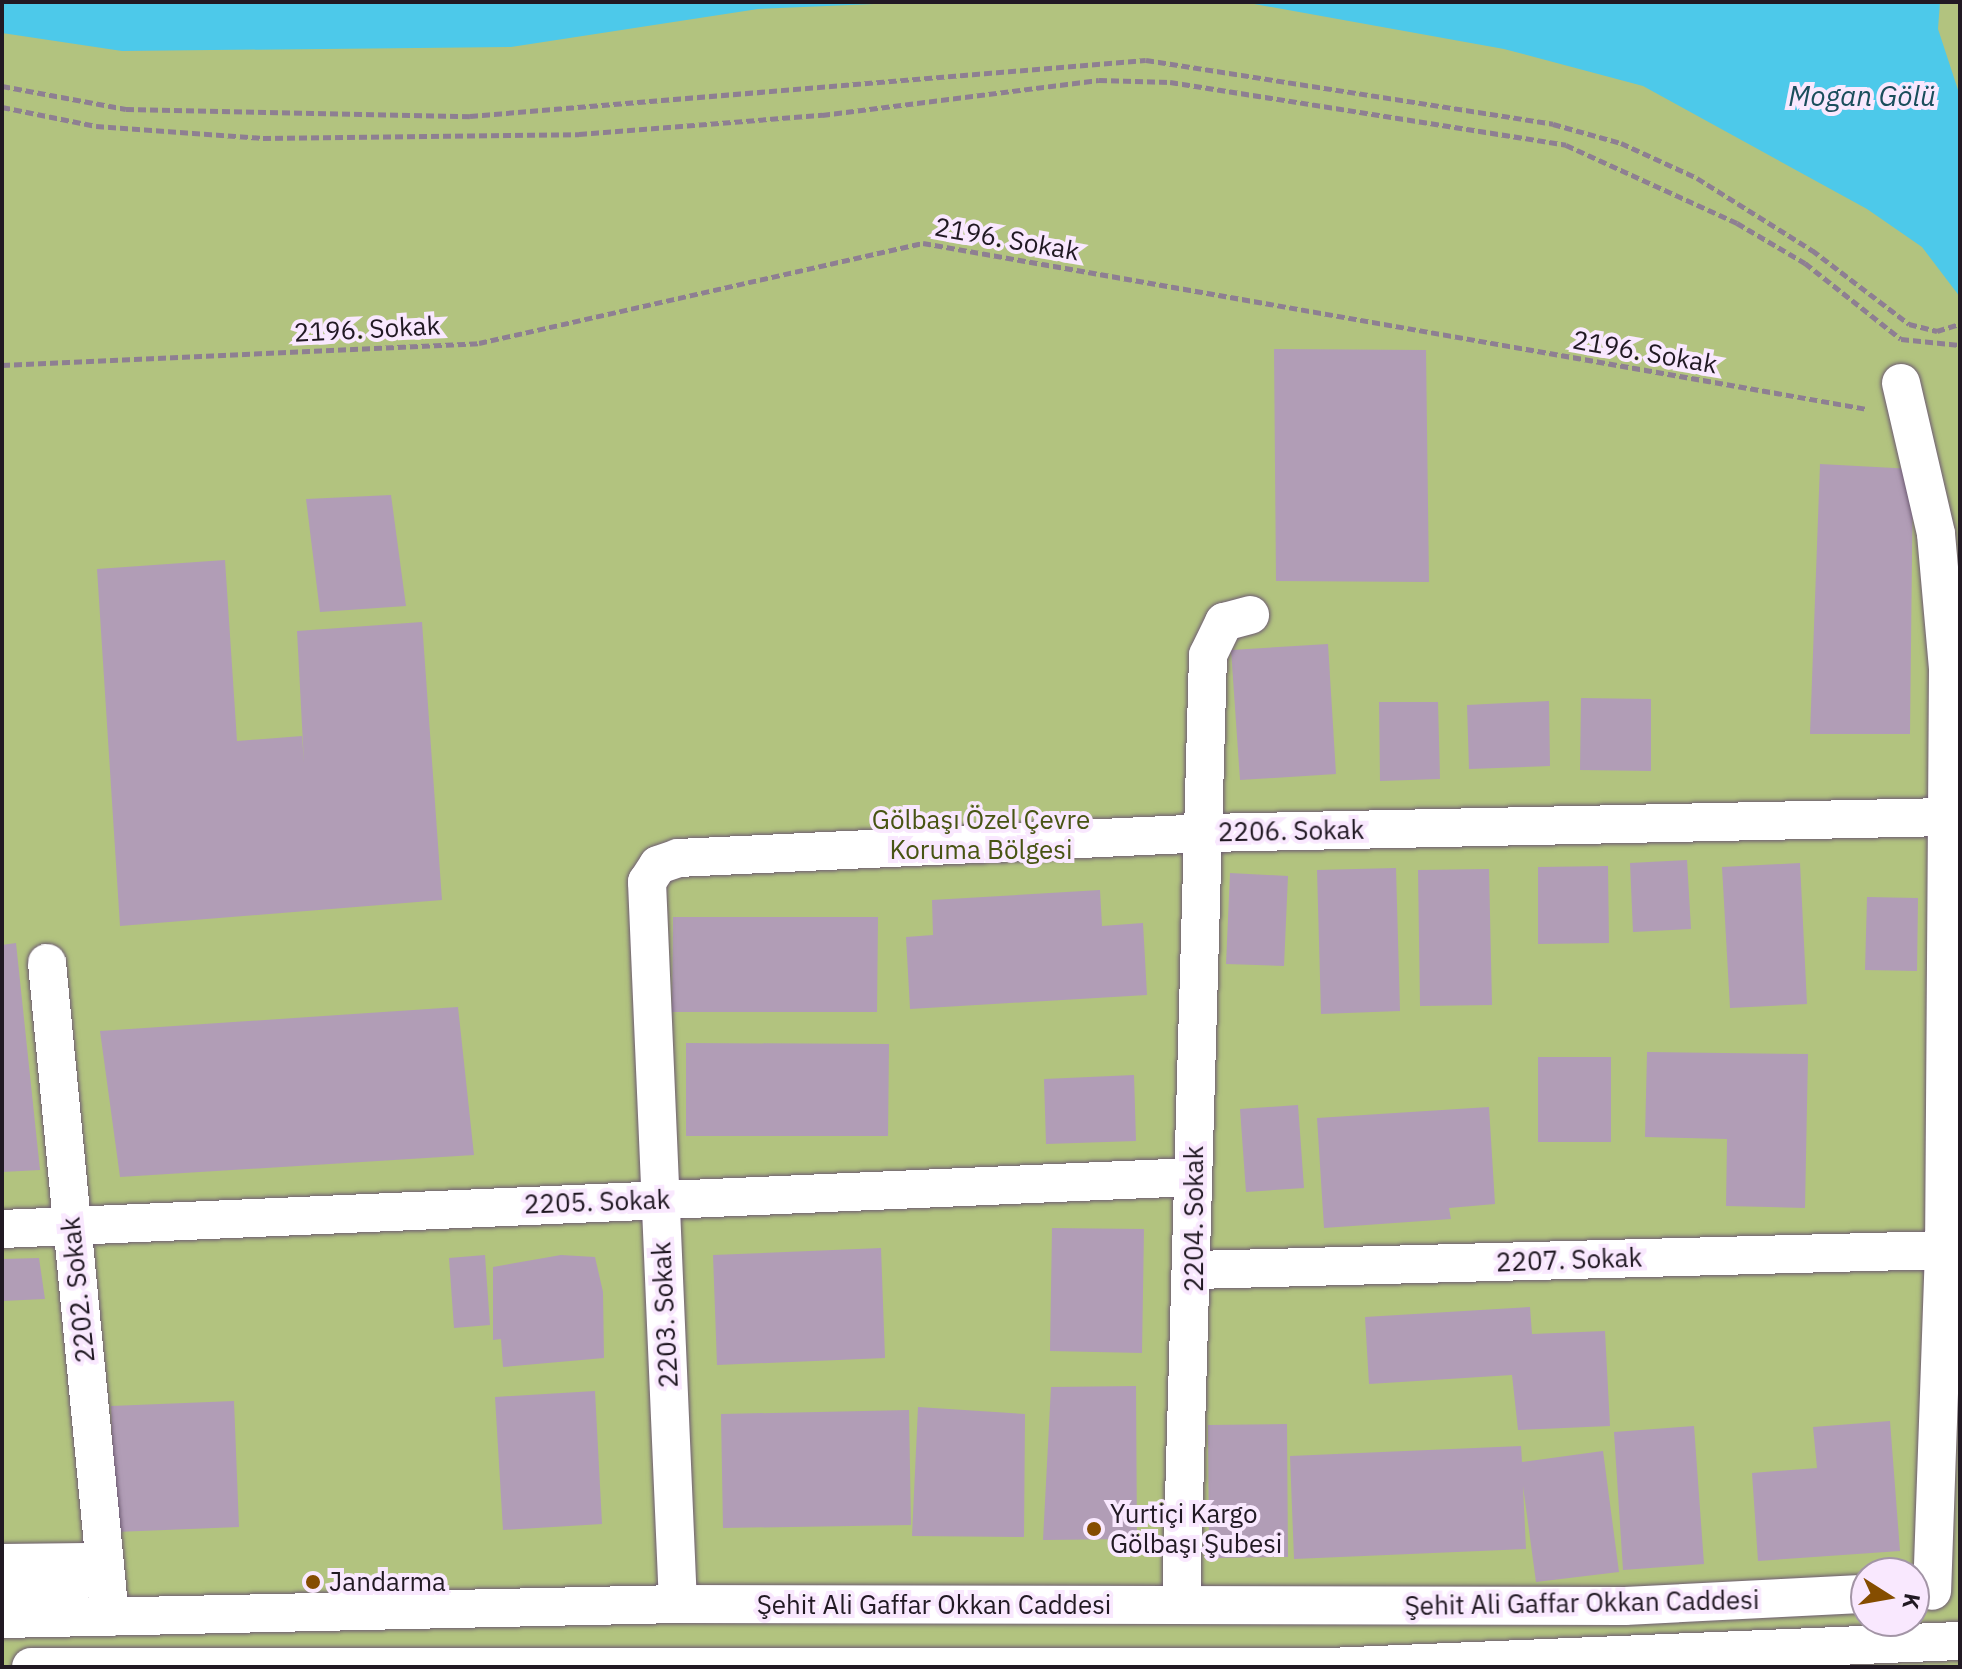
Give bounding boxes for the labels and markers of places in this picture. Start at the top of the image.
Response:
place label: Yurtiçi Kargo Gölbaşı Şubesi [1110,1498,1282,1560]
marker: Yurtiçi Kargo Gölbaşı Şubesi [1085,1520,1103,1538]
place label: Jandarma [329,1566,446,1598]
marker: Jandarma [304,1573,322,1591]

